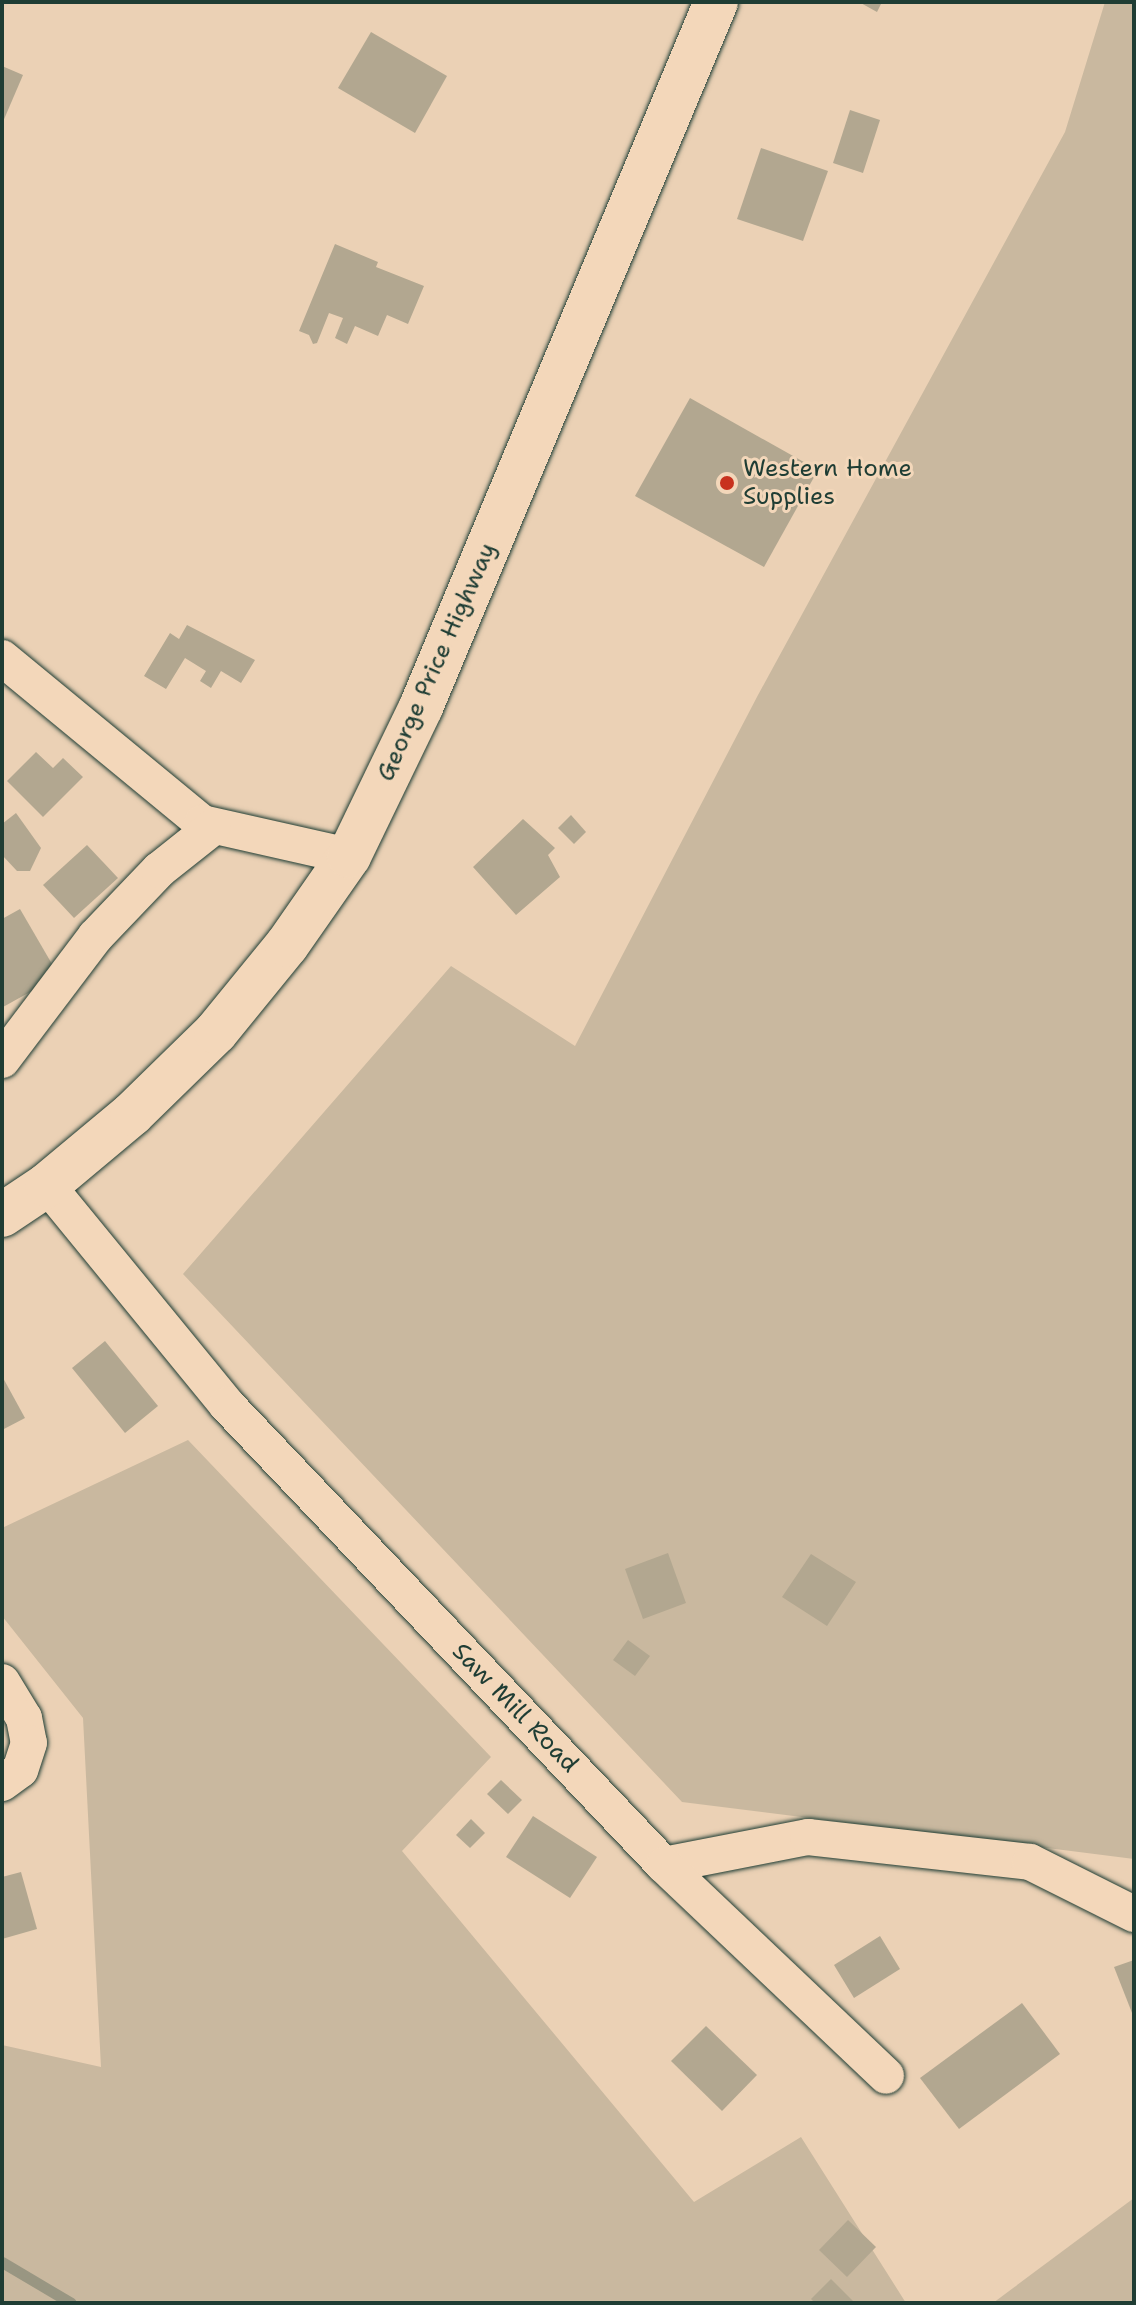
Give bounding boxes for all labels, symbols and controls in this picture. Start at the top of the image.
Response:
place label: Western Home Supplies [743,455,912,511]
marker: Western Home Supplies [718,474,736,492]
street label: George Price Highway [371,538,503,786]
street label: Saw Mill Road [446,1637,584,1779]

